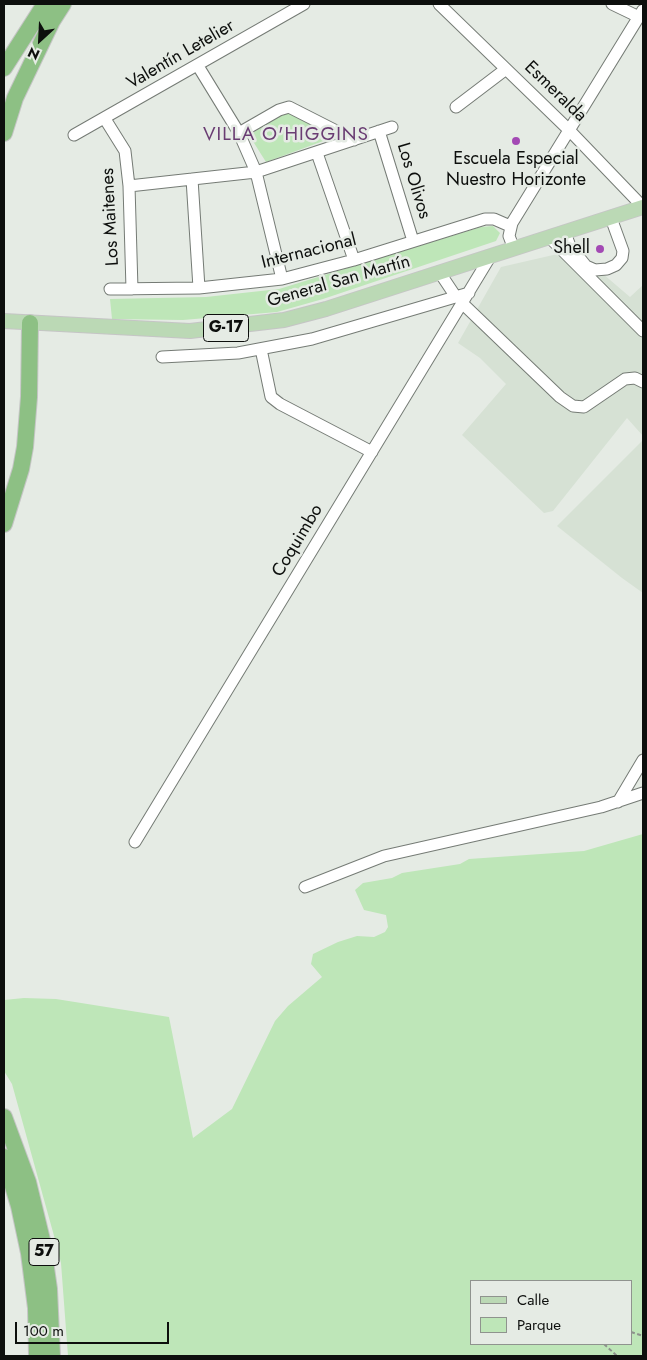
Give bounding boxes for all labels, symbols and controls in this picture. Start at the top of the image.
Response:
north arrow [15,15,65,65]
street label: Valentín Letelier [123,15,239,95]
text: N [24,42,43,65]
street label: Esmeralda [519,57,591,127]
district label: VILLA O'HIGGINS [201,124,371,146]
marker: Escuela Especial Nuestro Horizonte [510,135,522,147]
street label: Los Olivos [391,140,435,222]
place label: Escuela Especial Nuestro Horizonte [446,149,586,192]
street label: Los Maitenes [98,167,124,267]
street label: Internacional [259,230,359,274]
place label: Shell [553,238,590,260]
marker: Shell [594,243,606,255]
street label: General San Martín [265,251,413,313]
road number: G-17 [204,314,248,342]
street label: Coquimbo [268,501,328,581]
road number: 57 [29,1238,59,1266]
legend [470,1280,632,1345]
text: Calle [517,1289,549,1311]
scale bar [18,1312,171,1344]
text: Parque [517,1314,561,1336]
text: 100 m [23,1320,64,1342]

